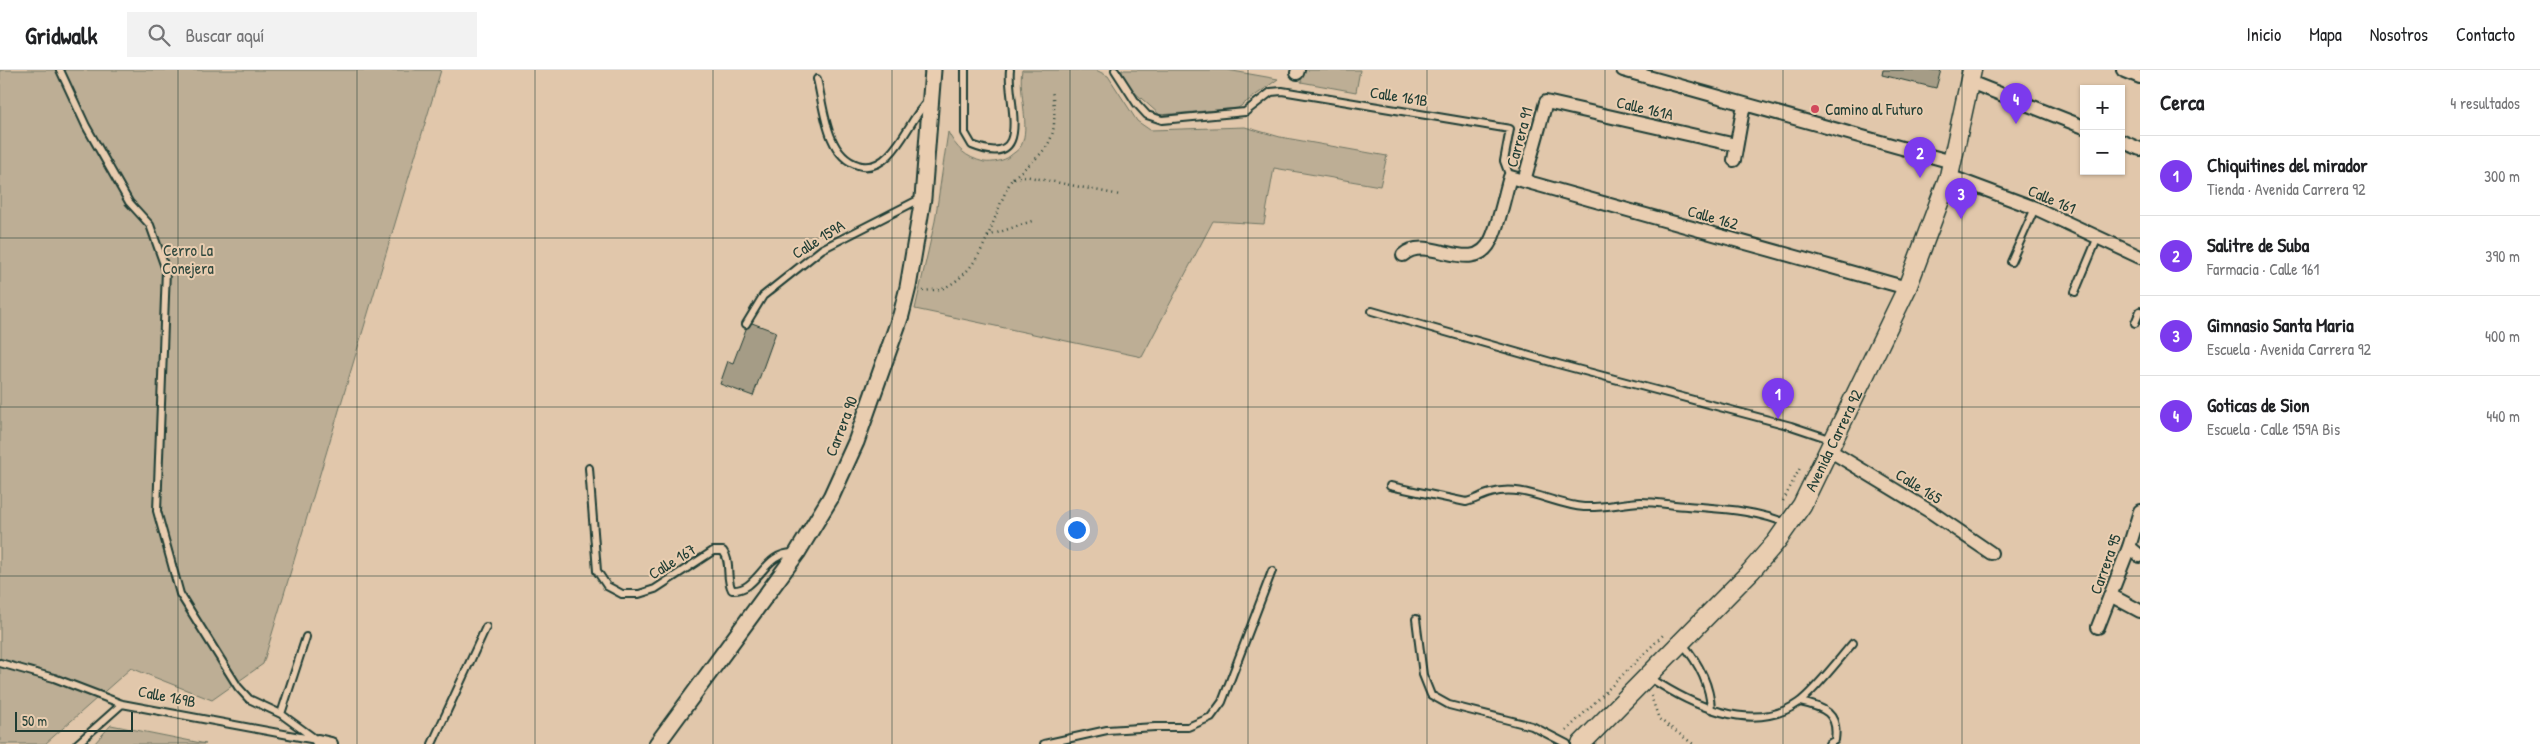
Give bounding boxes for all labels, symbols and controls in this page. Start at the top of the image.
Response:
search box [127,12,477,57]
text: Gridwalk [25,19,97,51]
icon: search [145,21,173,49]
text: Buscar aquí [185,22,265,48]
text: Inicio [2247,22,2281,47]
text: Mapa [2309,22,2342,47]
text: Nosotros [2370,22,2428,47]
text: Contacto [2456,22,2515,47]
street label: Calle 161B [1369,81,1429,111]
pin: 4 [2000,83,2032,124]
map controls [2080,85,2125,175]
button: + [2080,85,2125,130]
text: Cerca [2160,88,2204,117]
street label: Calle 161A [1614,91,1676,125]
text: 4 resultados [2450,92,2520,114]
place label: Camino al Futuro [1825,98,1924,120]
marker: Camino al Futuro [1809,103,1821,115]
street label: Carrera 91 [1500,104,1538,170]
button: − [2080,130,2125,175]
pin: 2 [1904,137,1936,178]
text: Chiquitines del mirador [2207,152,2368,178]
text: 1 [2173,165,2179,187]
text: 300 m [2484,165,2520,187]
pin: 3 [1945,178,1977,219]
text: Tienda · Avenida Carrera 92 [2207,178,2366,200]
street label: Calle 161 [2025,179,2079,219]
street label: Calle 162 [1685,199,1741,235]
street label: Calle 159A [787,214,849,264]
text: Salitre de Suba [2207,232,2309,258]
park label: Cerro La Conejera [162,239,214,279]
text: 2 [2172,245,2180,267]
text: 390 m [2485,245,2520,267]
text: Farmacia · Calle 161 [2207,258,2319,280]
text: Gimnasio Santa Maria [2207,312,2354,338]
text: 3 [2172,325,2180,347]
text: 400 m [2485,325,2520,347]
text: Escuela · Avenida Carrera 92 [2207,338,2371,360]
pin: 1 [1762,378,1794,419]
street label: Avenida Carrera 92 [1799,385,1868,495]
text: Goticas de Sion [2207,392,2310,418]
street label: Carrera 90 [819,393,863,459]
text: 4 [2173,405,2179,427]
text: 440 m [2486,405,2520,427]
text: Escuela · Calle 159A Bis [2207,418,2340,440]
street label: Calle 165 [1892,463,1947,509]
your location [1064,517,1090,543]
street label: Carrera 95 [2084,531,2126,597]
street label: Calle 167 [644,538,700,584]
street label: Calle 169B [136,680,198,712]
scale bar [15,709,132,732]
text: 50 m [22,711,47,730]

